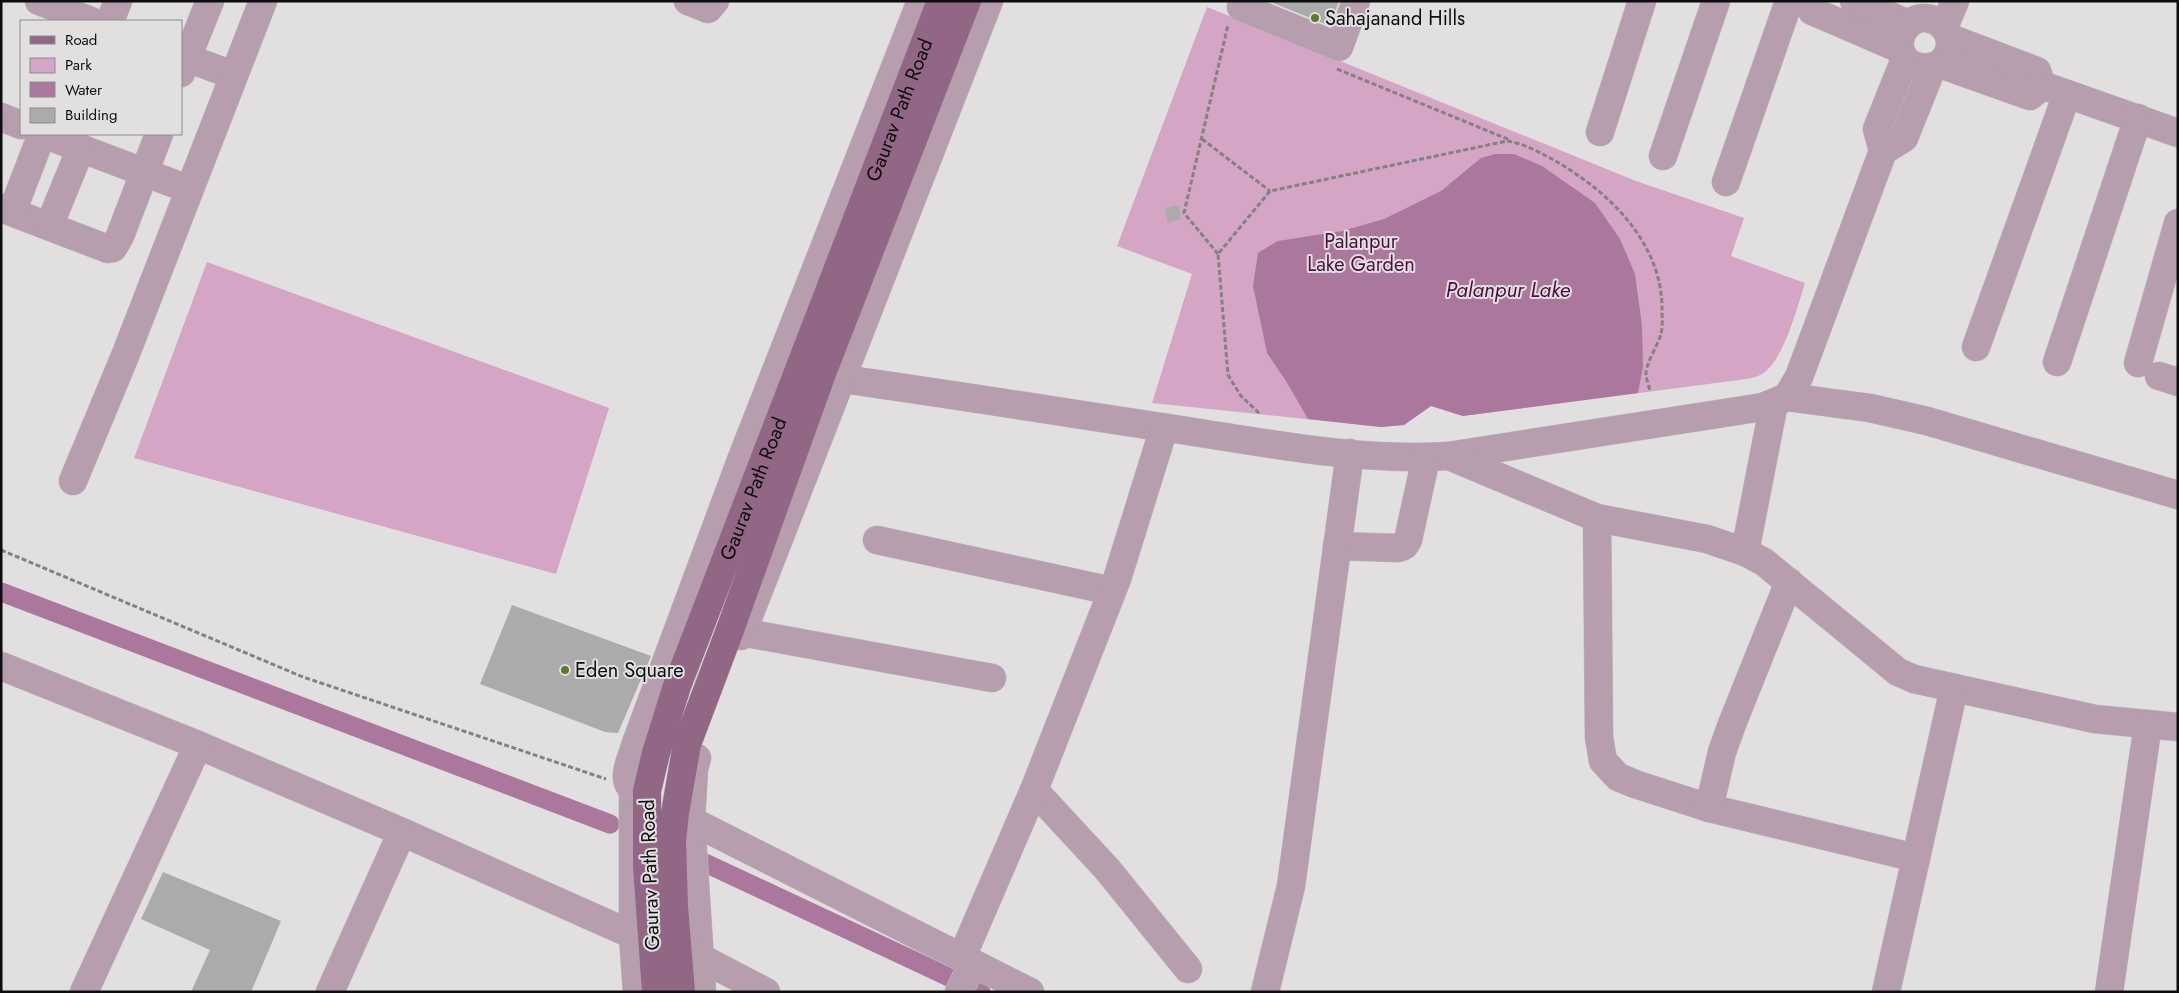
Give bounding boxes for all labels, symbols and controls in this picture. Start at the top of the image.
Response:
place label: Sahajanand Hills [1325,4,1465,33]
marker: Sahajanand Hills [1309,12,1321,24]
legend [20,20,182,135]
text: Road [65,29,97,51]
street label: Gaurav Path Road [858,34,940,186]
text: Park [65,54,92,76]
text: Water [65,79,103,101]
text: Building [65,104,117,126]
park label: Palanpur Lake Garden [1307,227,1415,279]
water label: Palanpur Lake [1446,275,1571,305]
street label: Gaurav Path Road [712,413,794,565]
place label: Eden Square [575,656,684,685]
marker: Eden Square [559,664,571,676]
street label: Gaurav Path Road [633,799,667,951]

